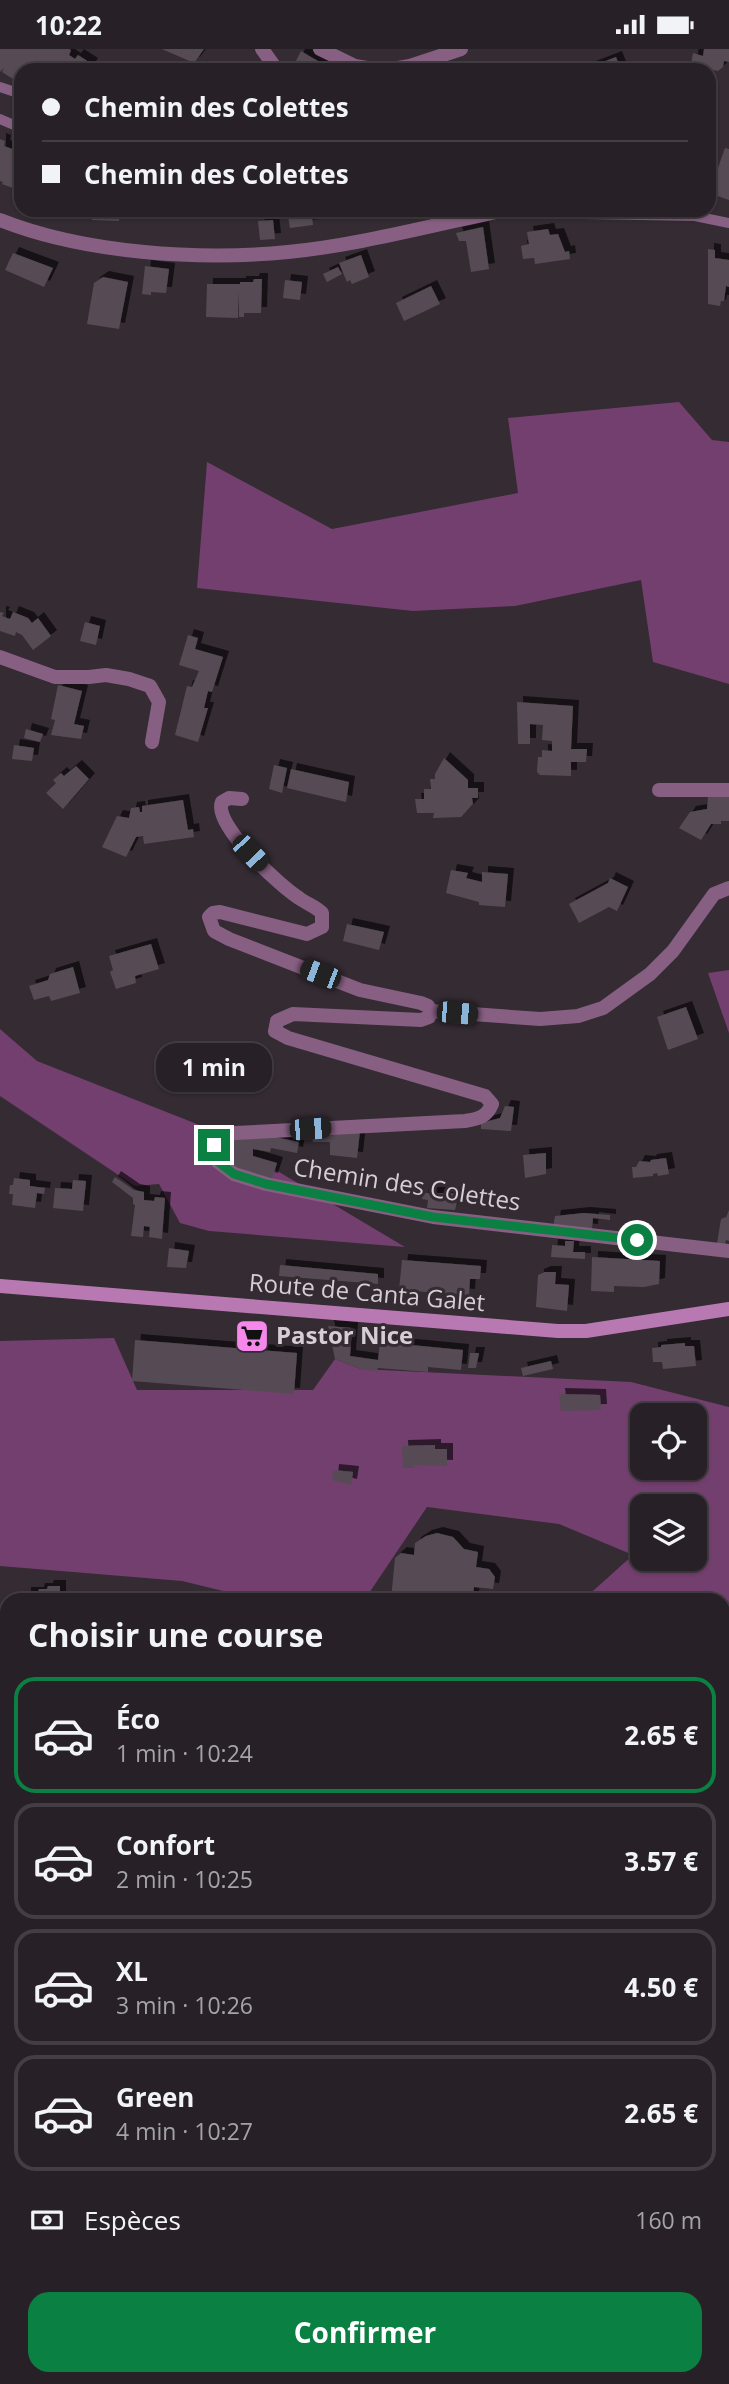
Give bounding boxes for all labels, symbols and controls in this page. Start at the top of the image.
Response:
text: 10:22 [35,7,102,43]
text: Chemin des Colettes [84,89,349,125]
text: Chemin des Colettes [84,156,349,192]
car [228,830,273,876]
car [297,957,344,991]
car [436,1001,479,1025]
callout: 1 min [156,1044,272,1093]
text: 1 min [182,1051,246,1083]
car [289,1117,332,1141]
route end [198,1129,230,1161]
street label: Chemin des Colettes [291,1149,523,1218]
route start [621,1224,653,1256]
street label: Route de Canta Galet [248,1265,487,1318]
supermarket icon: Pastor Nice [233,1317,271,1355]
place label: Pastor Nice [276,1318,413,1351]
map controls [630,1403,707,1571]
button: locate [630,1403,707,1480]
button: layers [630,1494,707,1571]
text: Choisir une course [28,1613,323,1656]
text: Éco [116,1701,160,1737]
icon: car [32,1704,95,1767]
text: 2.65 € [624,1717,698,1753]
text: 1 min · 10:24 [116,1737,253,1769]
text: Confort [116,1827,215,1863]
icon: car [32,1830,95,1893]
text: 3.57 € [624,1843,698,1879]
text: 2 min · 10:25 [116,1863,253,1895]
text: XL [116,1953,148,1989]
icon: car [32,1956,95,2019]
text: 4.50 € [624,1969,698,2005]
text: 3 min · 10:26 [116,1989,253,2021]
text: Green [116,2079,194,2115]
icon: car [32,2082,95,2145]
text: 2.65 € [624,2095,698,2131]
text: 4 min · 10:27 [116,2115,253,2147]
icon: cash [28,2201,66,2239]
text: Espèces [84,2202,181,2238]
text: 160 m [635,2204,702,2236]
button: Confirmer [28,2292,702,2372]

